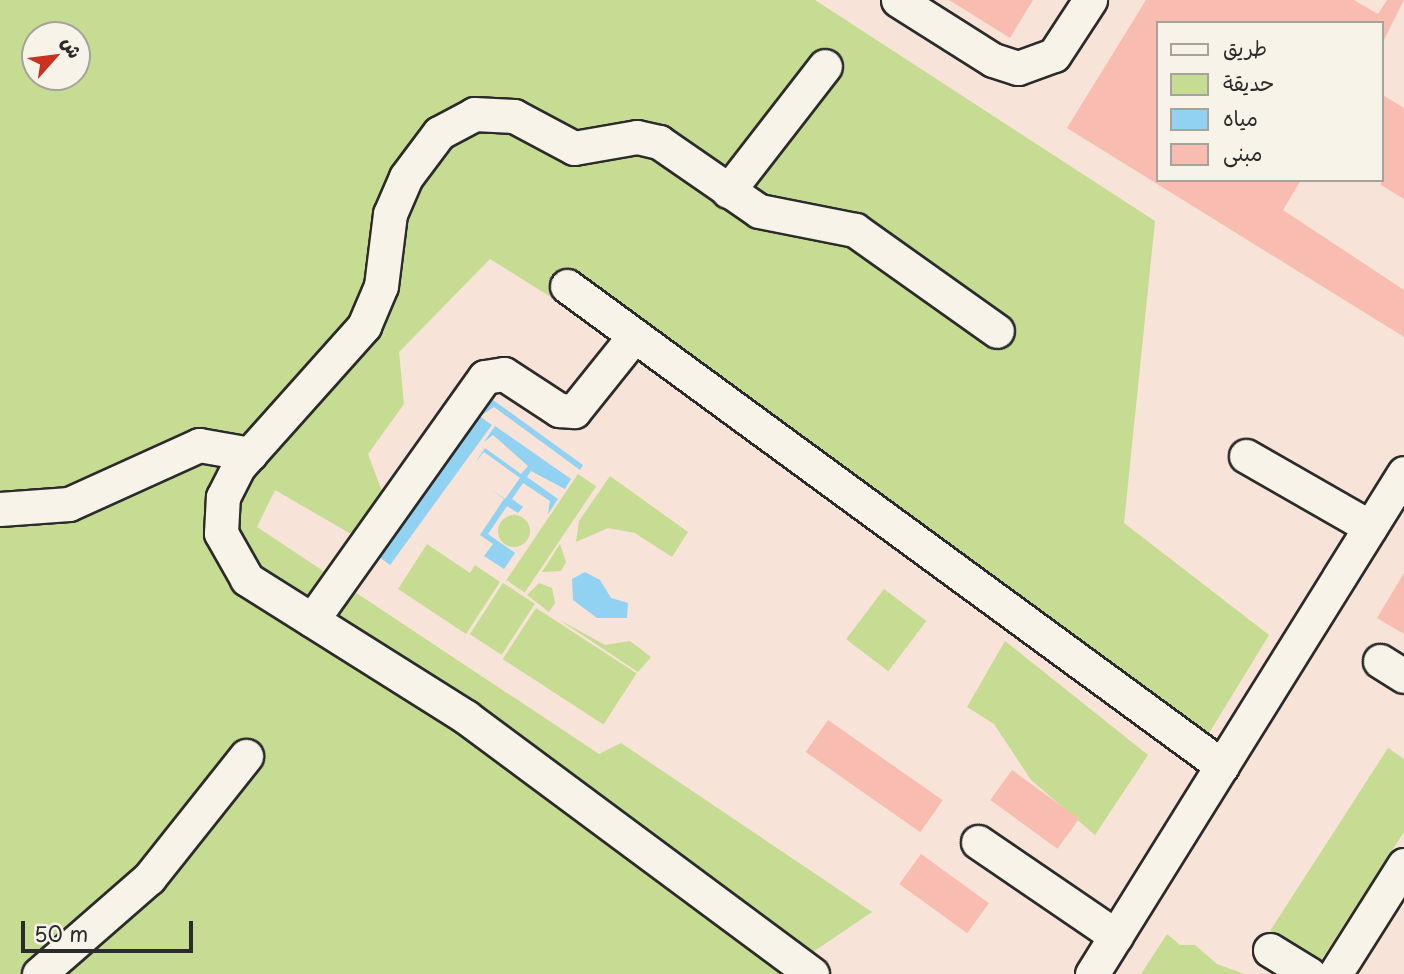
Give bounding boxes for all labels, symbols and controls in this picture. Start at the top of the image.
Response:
north arrow [21,21,91,91]
legend [1156,21,1383,182]
text: ش [56,31,90,63]
text: طريق [1223,31,1267,63]
text: حديقة [1223,66,1274,98]
text: مياه [1223,101,1258,133]
text: مبنى [1223,136,1262,168]
scale bar [24,908,196,952]
text: 50 m [34,917,88,949]

